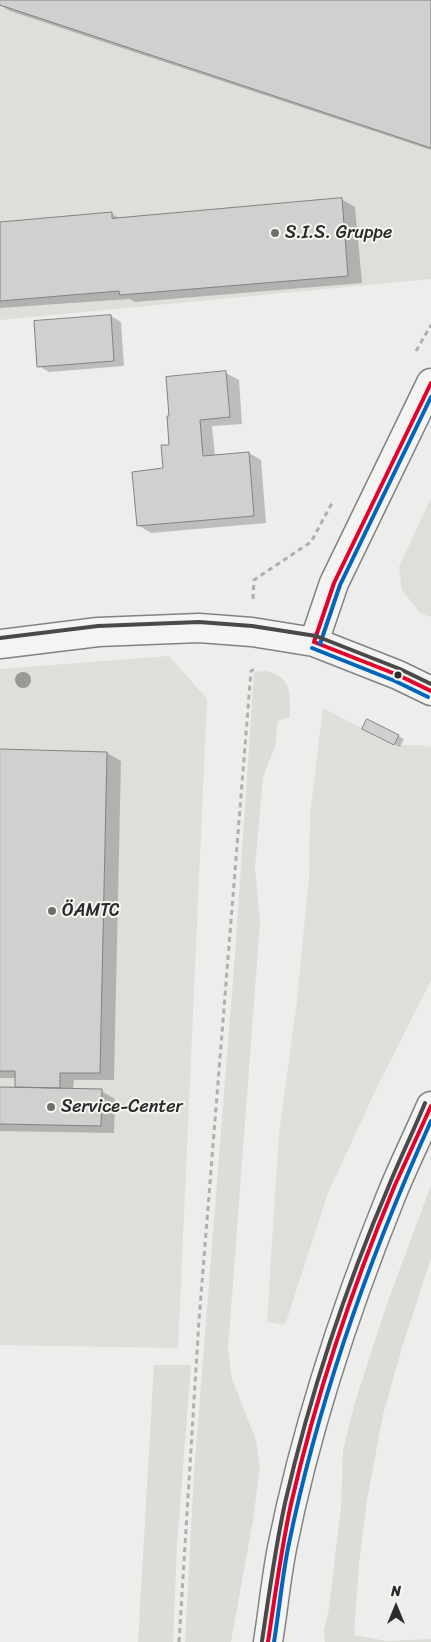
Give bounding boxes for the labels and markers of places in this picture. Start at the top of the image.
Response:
place label: S.I.S. Gruppe [285,222,392,244]
marker: S.I.S. Gruppe [269,227,281,239]
unlabelled marker [393,670,403,680]
place label: ÖAMTC [62,900,120,922]
marker: ÖAMTC [46,905,58,917]
place label: Service-Center [61,1096,183,1118]
marker: Service-Center [45,1101,57,1113]

